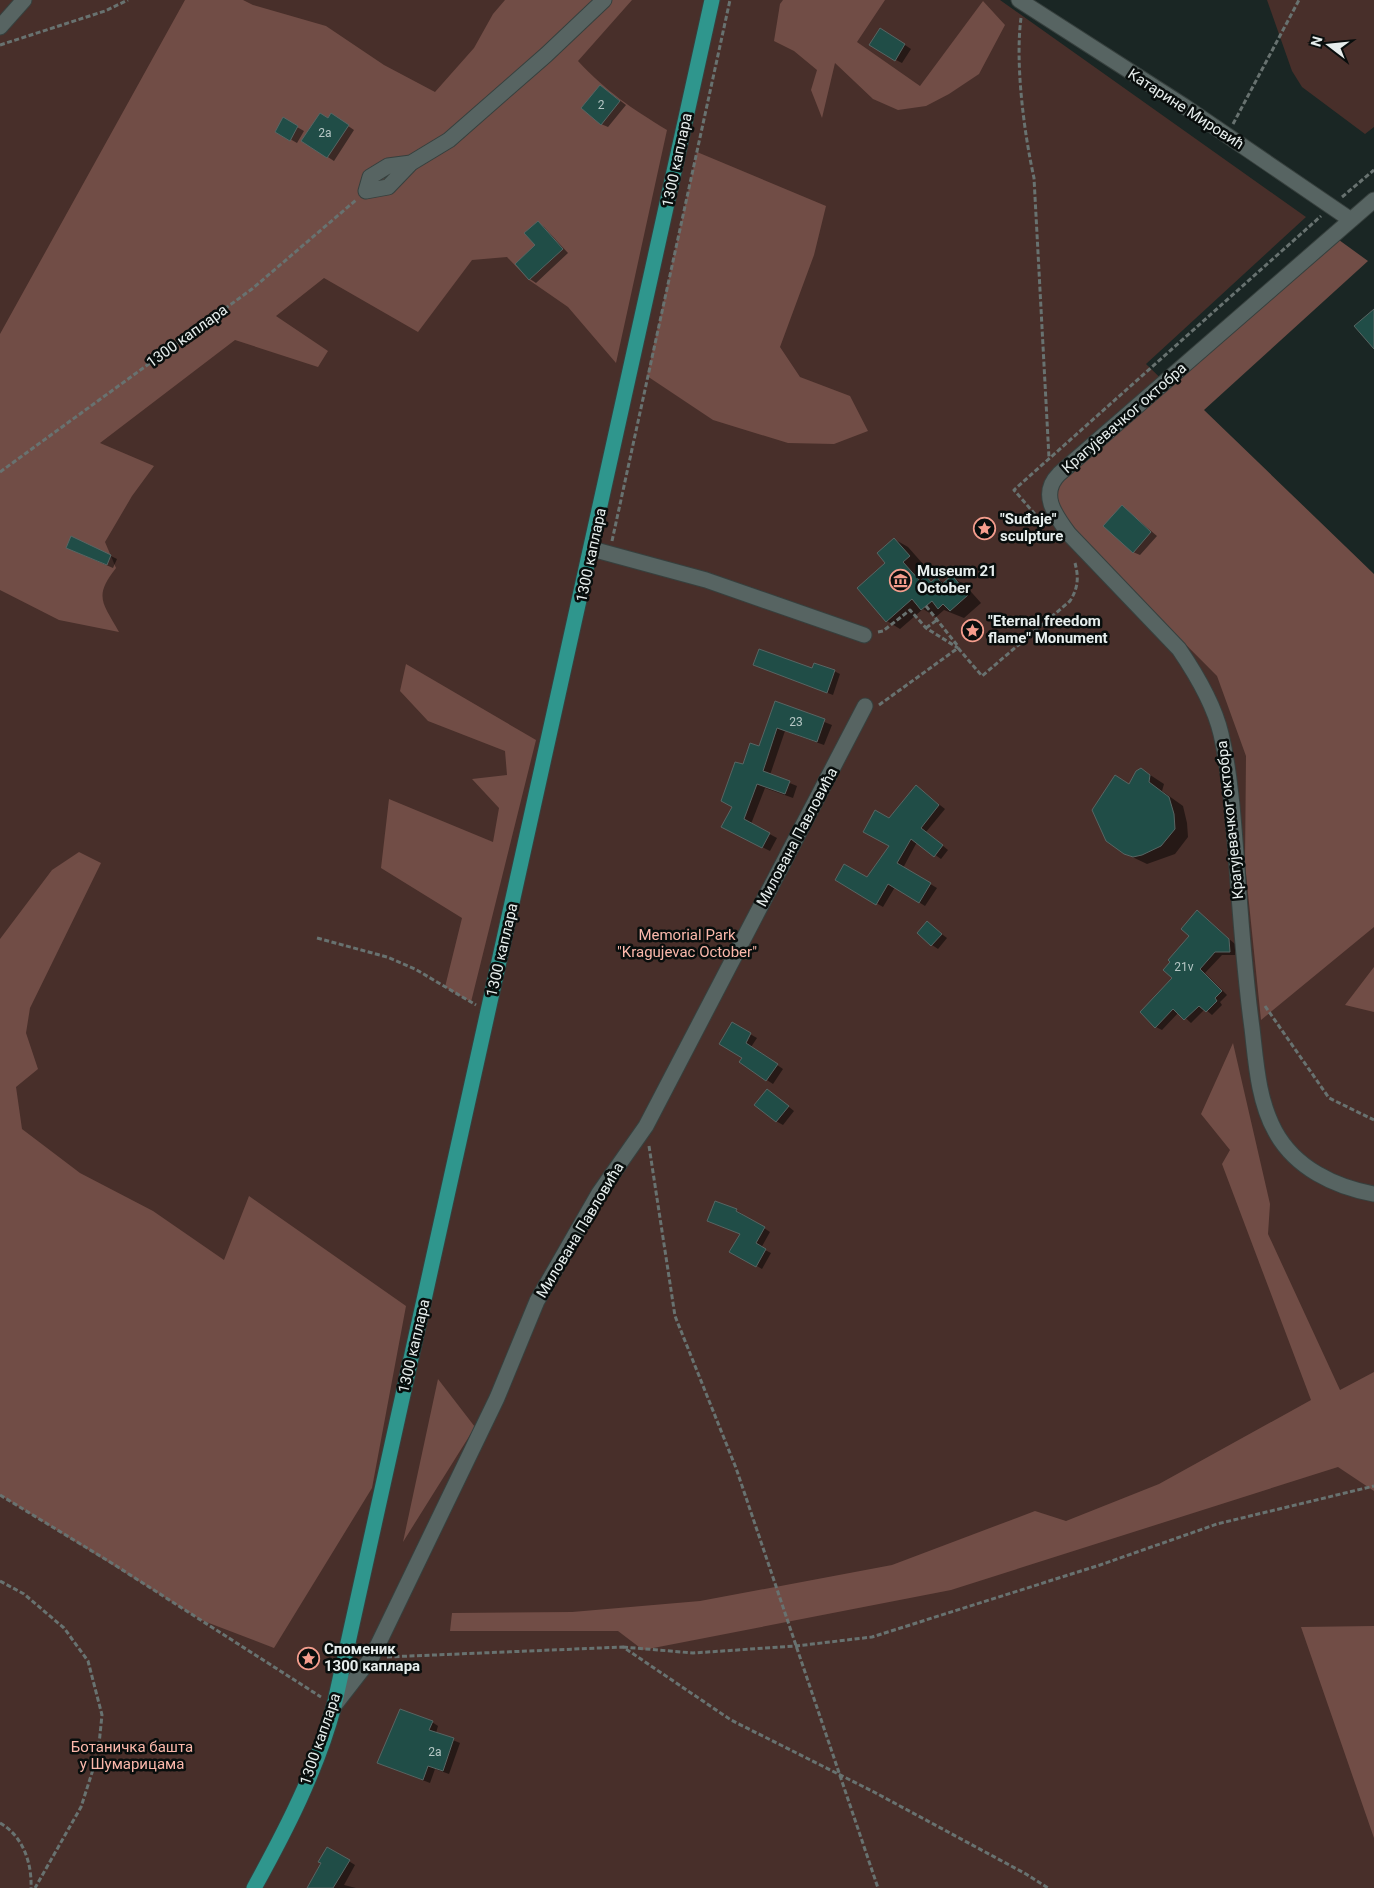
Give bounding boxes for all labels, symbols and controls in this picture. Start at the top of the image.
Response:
north arrow [1304,20,1354,70]
text: N [1307,34,1326,48]
street label: Катарине Мировић [1125,65,1247,153]
house number: 2 [598,98,605,112]
street label: 1300 каплара [658,111,696,209]
house number: 2a [318,126,332,140]
street label: 1300 каплара [143,301,231,371]
street label: Крагујевачког октобра [1058,359,1190,477]
street label: 1300 каплара [572,506,610,604]
place label: "Suđaje" sculpture [1000,510,1063,545]
place icon: "Suđaje" sculpture [972,516,996,540]
place label: Museum 21 October [917,562,997,597]
museum icon: Museum 21 October [889,568,913,592]
place label: "Eternal freedom flame" Monument [988,612,1108,647]
place icon: "Eternal freedom flame" Monument [960,618,984,642]
house number: 23 [789,715,803,729]
street label: Крагујевачког октобра [1213,740,1247,900]
street label: Милована Павловића [753,764,841,910]
street label: 1300 каплара [482,901,522,999]
park label: Memorial Park "Kragujevac October" [617,926,757,961]
house number: 21v [1174,960,1194,974]
street label: Милована Павловића [532,1159,628,1301]
street label: 1300 каплара [394,1297,434,1395]
place label: Споменик 1300 каплара [324,1640,420,1675]
place icon: Споменик 1300 каплара [296,1646,320,1670]
street label: 1300 каплара [296,1691,344,1787]
park label: Ботаничка башта у Шумарицама [71,1738,193,1773]
house number: 2a [428,1745,442,1759]

